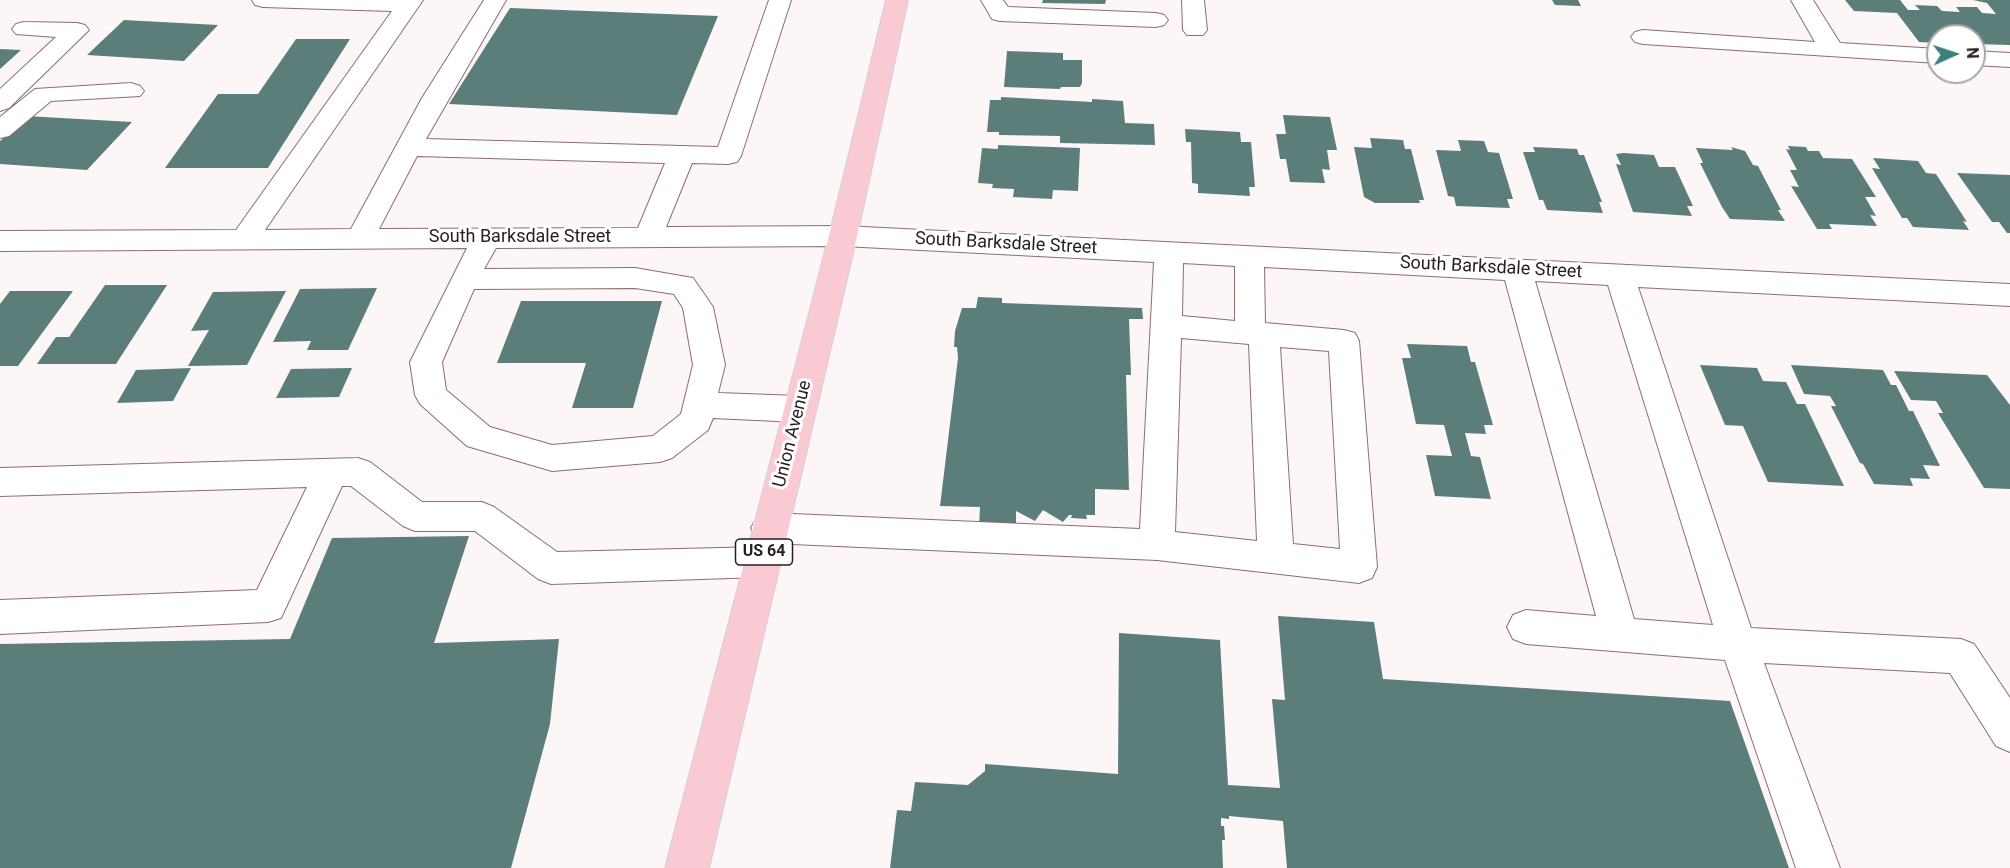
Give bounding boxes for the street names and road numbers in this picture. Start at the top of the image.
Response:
street label: South Barksdale Street [429,226,611,248]
street label: South Barksdale Street [914,228,1098,260]
street label: South Barksdale Street [1399,252,1583,284]
street label: Union Avenue [769,378,817,490]
road number: US 64 [736,539,792,565]

